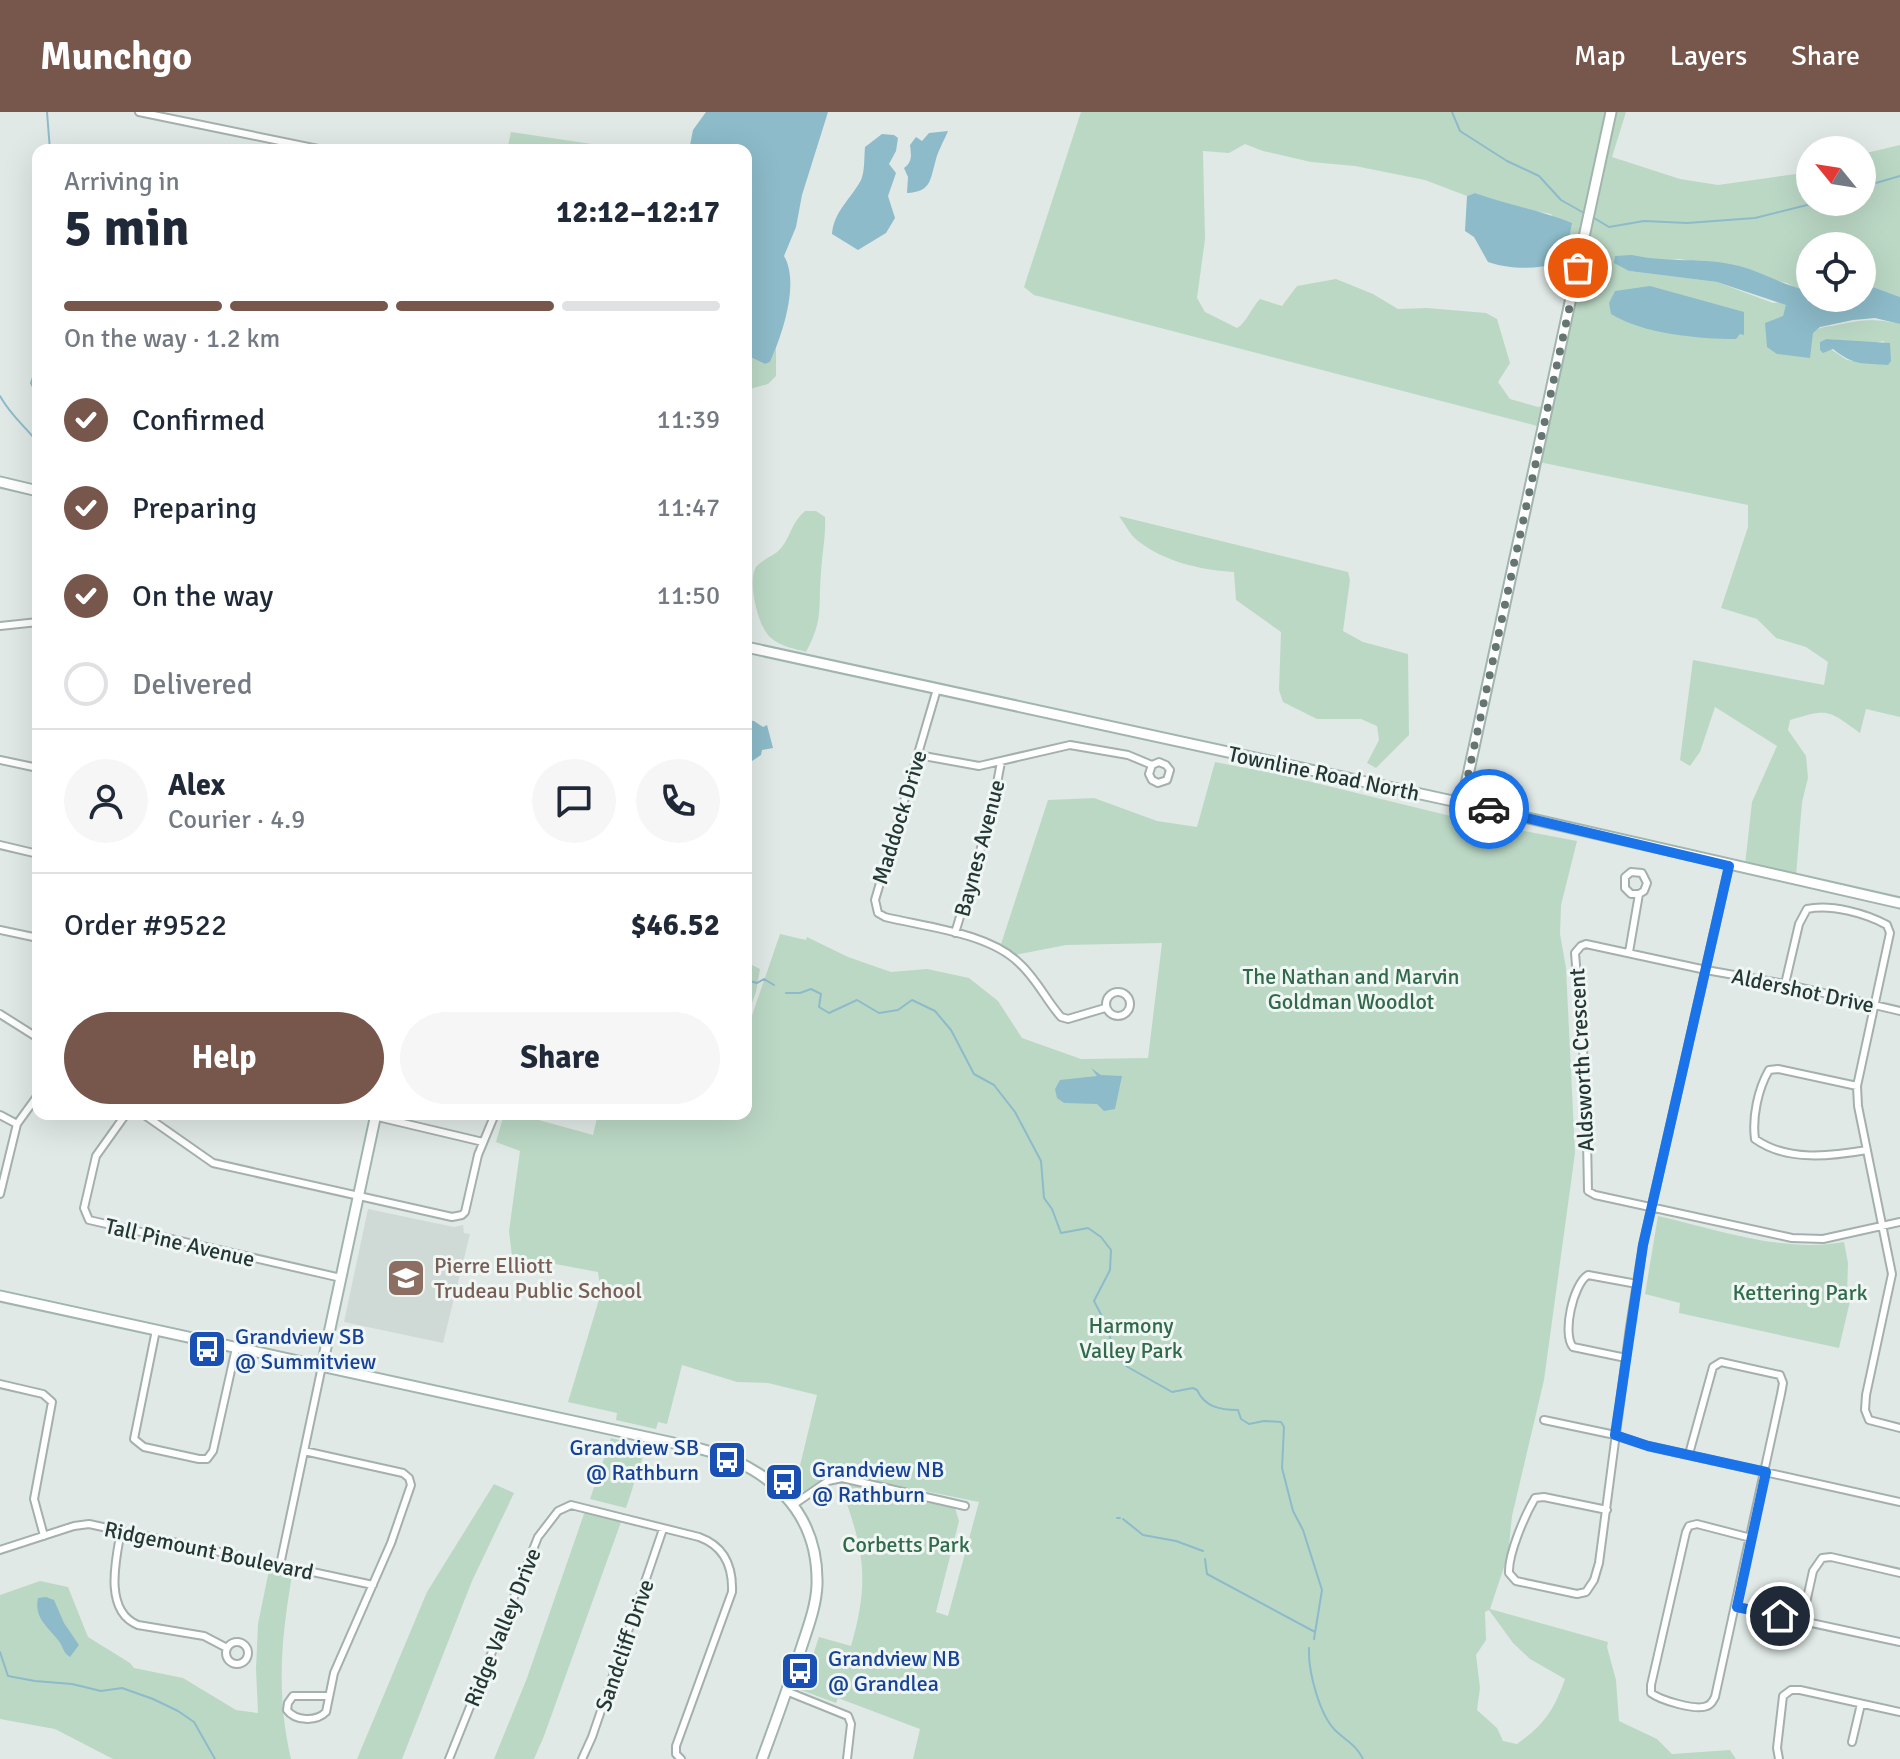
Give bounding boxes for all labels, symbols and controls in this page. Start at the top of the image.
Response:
text: Munchgo [40,33,192,80]
text: Map [1574,39,1626,73]
text: Layers [1670,39,1747,73]
text: Share [1791,39,1860,73]
north arrow [1796,136,1876,216]
map controls [1796,136,1876,312]
text: Arriving in [64,166,180,198]
text: 12:12–12:17 [556,194,720,231]
text: 5 min [64,196,190,260]
button: locate [1796,232,1876,312]
pin [1544,234,1612,302]
icon: bag [1556,246,1600,290]
text: On the way · 1.2 km [64,323,280,355]
icon: check [64,398,108,442]
text: Confirmed [132,402,265,439]
text: 11:39 [657,404,720,436]
icon: check [64,486,108,530]
text: Preparing [132,490,257,527]
text: 11:47 [657,492,720,524]
icon: check [64,574,108,618]
text: On the way [132,578,273,615]
text: 11:50 [657,580,720,612]
text: Delivered [132,666,253,703]
street label: Townline Road North [1226,740,1422,807]
street label: Maddock Drive [866,747,933,888]
button: person [64,759,148,843]
button: chat [532,759,616,843]
button: phone [636,759,720,843]
text: Alex [168,767,225,804]
courier [1449,769,1529,849]
street label: Baynes Avenue [948,777,1011,920]
icon: car [1467,787,1511,831]
text: Courier · 4.9 [168,804,305,836]
text: Order #9522 [64,907,227,944]
text: $46.52 [630,907,720,944]
street label: Aldershot Drive [1729,962,1877,1019]
park label: The Nathan and Marvin Goldman Woodlot [1242,963,1460,1015]
street label: Aldsworth Crescent [1563,967,1600,1152]
button: Help [64,1012,384,1104]
button: Share [400,1012,720,1104]
street label: Tall Pine Avenue [102,1212,257,1273]
place label: Pierre Elliott Trudeau Public School [434,1252,642,1304]
school or university icon: Pierre Elliott Trudeau Public School [385,1257,427,1299]
park label: Kettering Park [1732,1279,1868,1306]
park label: Harmony Valley Park [1079,1312,1183,1364]
place label: Grandview SB @ Summitview [235,1323,376,1375]
bus stop icon: Grandview SB @ Summitview [186,1328,228,1370]
place label: Grandview SB @ Rathburn [569,1434,699,1486]
bus stop icon: Grandview SB @ Rathburn [706,1439,748,1481]
place label: Grandview NB @ Rathburn [812,1456,944,1508]
bus stop icon: Grandview NB @ Rathburn [763,1461,805,1503]
street label: Ridgemount Boulevard [102,1515,316,1586]
park label: Corbetts Park [842,1531,970,1558]
street label: Ridge Valley Drive [458,1544,547,1710]
street label: Sandcliff Drive [589,1576,660,1715]
pin [1746,1582,1814,1650]
icon: home [1758,1594,1802,1638]
place label: Grandview NB @ Grandlea [828,1645,960,1697]
bus stop icon: Grandview NB @ Grandlea [779,1650,821,1692]

